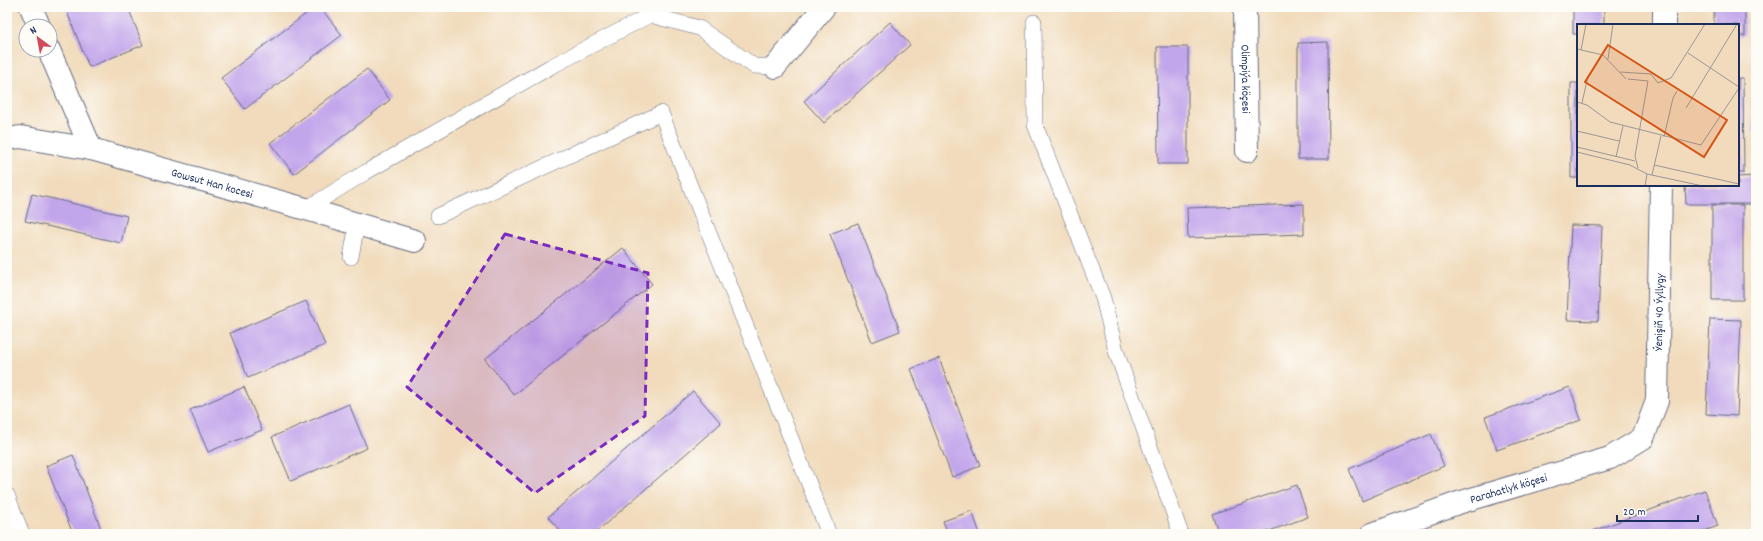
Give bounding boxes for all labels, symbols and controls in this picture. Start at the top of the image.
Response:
north arrow [18,18,58,58]
text: N [27,23,41,39]
inset map [1577,24,1739,186]
street label: Olimpiýa köçesi [1236,44,1253,114]
street label: Gowsut Han kocesi [169,165,255,204]
street label: Ýenişiň 40 Ýyllygy [1651,272,1669,351]
street label: Parahatlyk köçesi [1468,470,1550,509]
scale bar [1617,497,1698,523]
text: 20 m [1623,504,1646,521]

